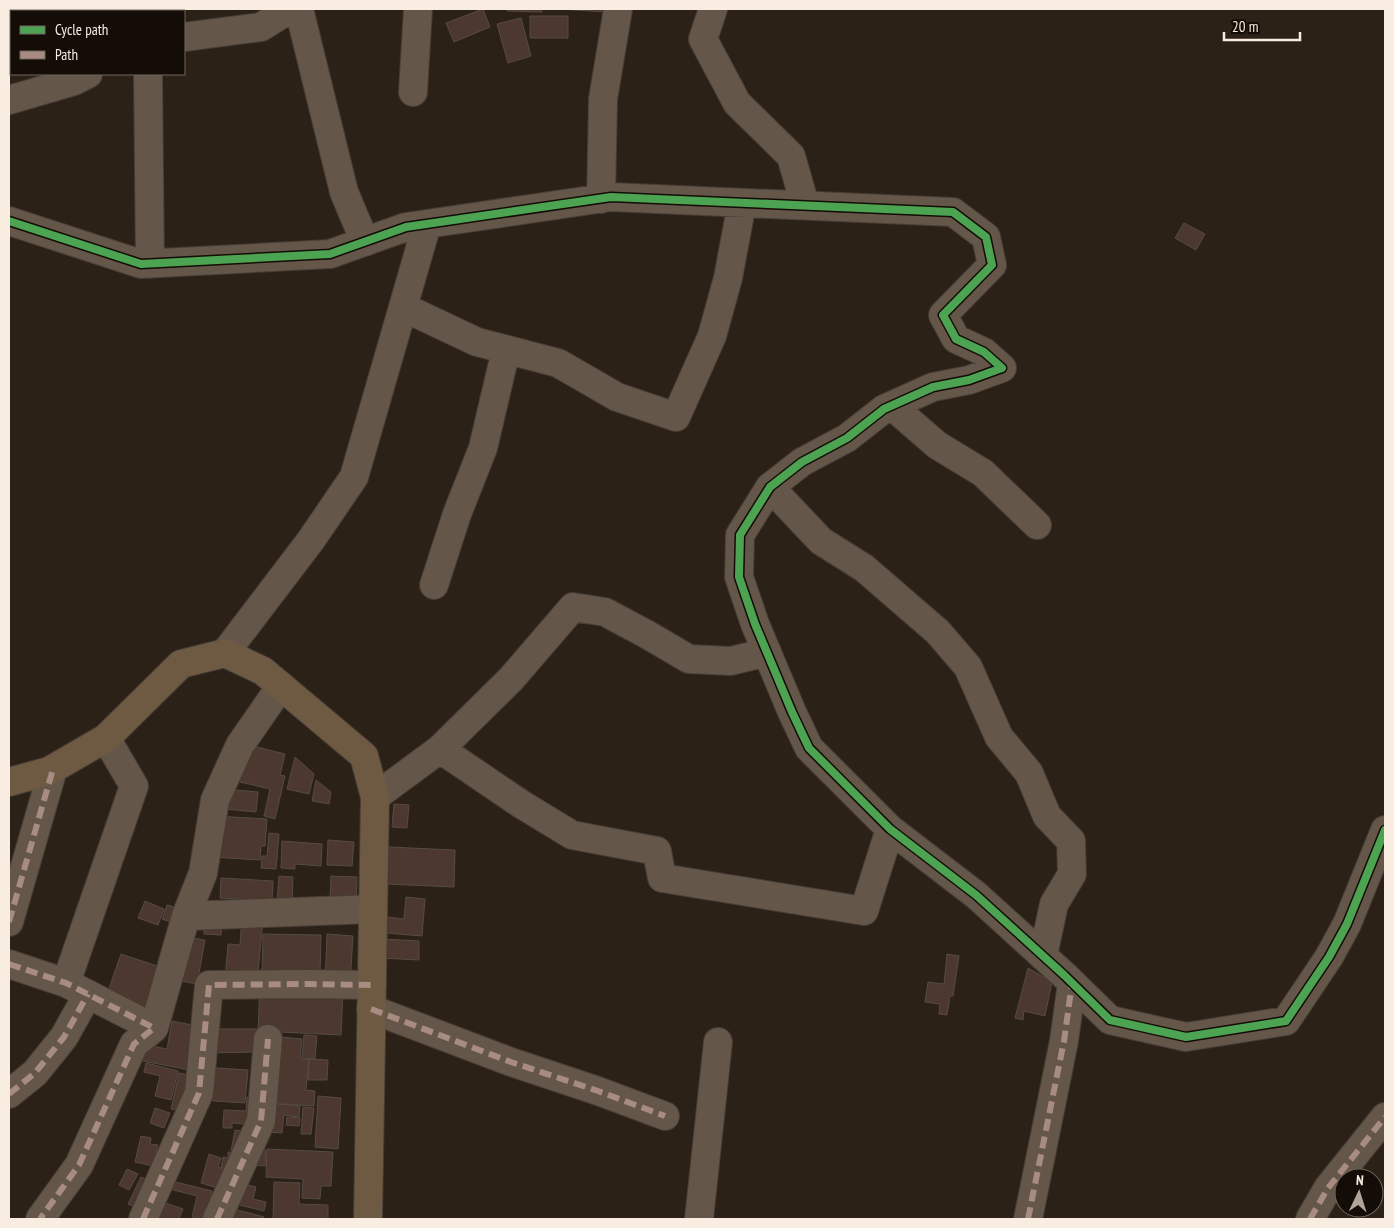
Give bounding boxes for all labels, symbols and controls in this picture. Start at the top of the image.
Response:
legend [10,10,185,75]
scale bar [1224,10,1300,42]
text: 20 m [1232,17,1258,36]
text: Cycle path [55,20,108,39]
text: Path [55,45,78,64]
north arrow [1334,1168,1384,1218]
text: N [1356,1171,1364,1189]

